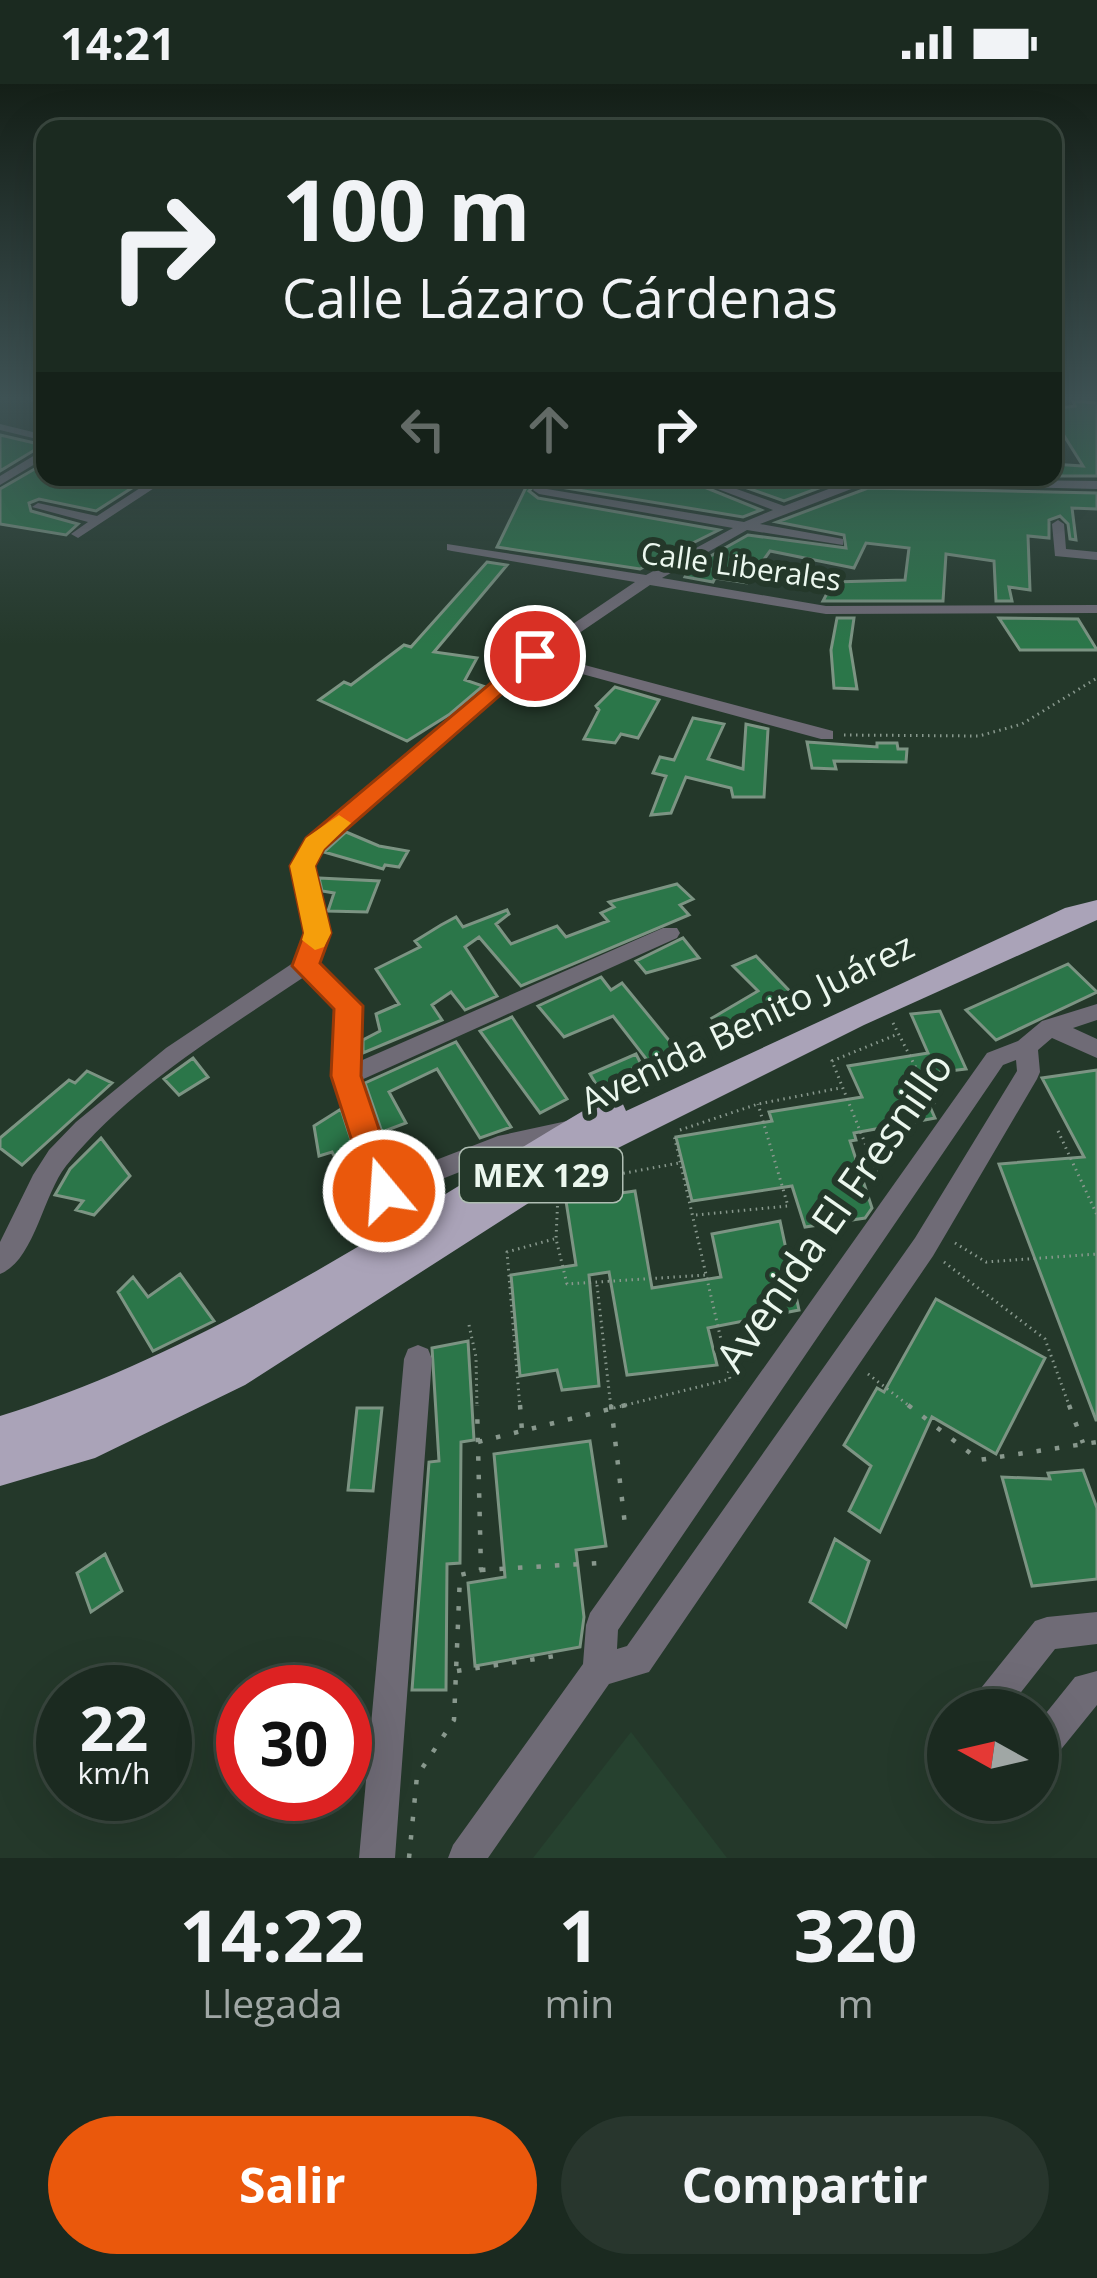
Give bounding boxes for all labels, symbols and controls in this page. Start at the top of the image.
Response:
text: 14:21 [60,12,176,73]
text: 100 m [282,151,530,266]
icon: right [84,168,240,324]
text: Calle Lázaro Cárdenas [282,260,838,334]
icon: left [390,396,456,462]
icon: ahead [516,396,582,462]
icon: right [642,396,708,462]
street label: Calle Liberales [639,531,844,600]
pin [484,605,586,707]
icon: arrive [502,623,568,689]
street label: Avenida Benito Juárez [572,920,922,1125]
street label: Avenida El Fresnillo [701,1040,964,1382]
position arrow [321,1128,447,1254]
road number: MEX 129 [460,1148,622,1202]
speed limit sign: 30 [216,1665,372,1821]
text: 22 [80,1687,148,1769]
north arrow [927,1689,1059,1821]
map controls [927,1689,1059,1821]
text: km/h [78,1752,150,1793]
text: 14:22 [180,1885,365,1983]
text: 1 [559,1885,600,1983]
text: 320 [794,1885,917,1983]
text: Llegada [202,1976,342,2029]
text: min [544,1976,614,2029]
text: m [838,1976,874,2029]
button: Salir [48,2116,537,2254]
button: Compartir [561,2116,1049,2254]

